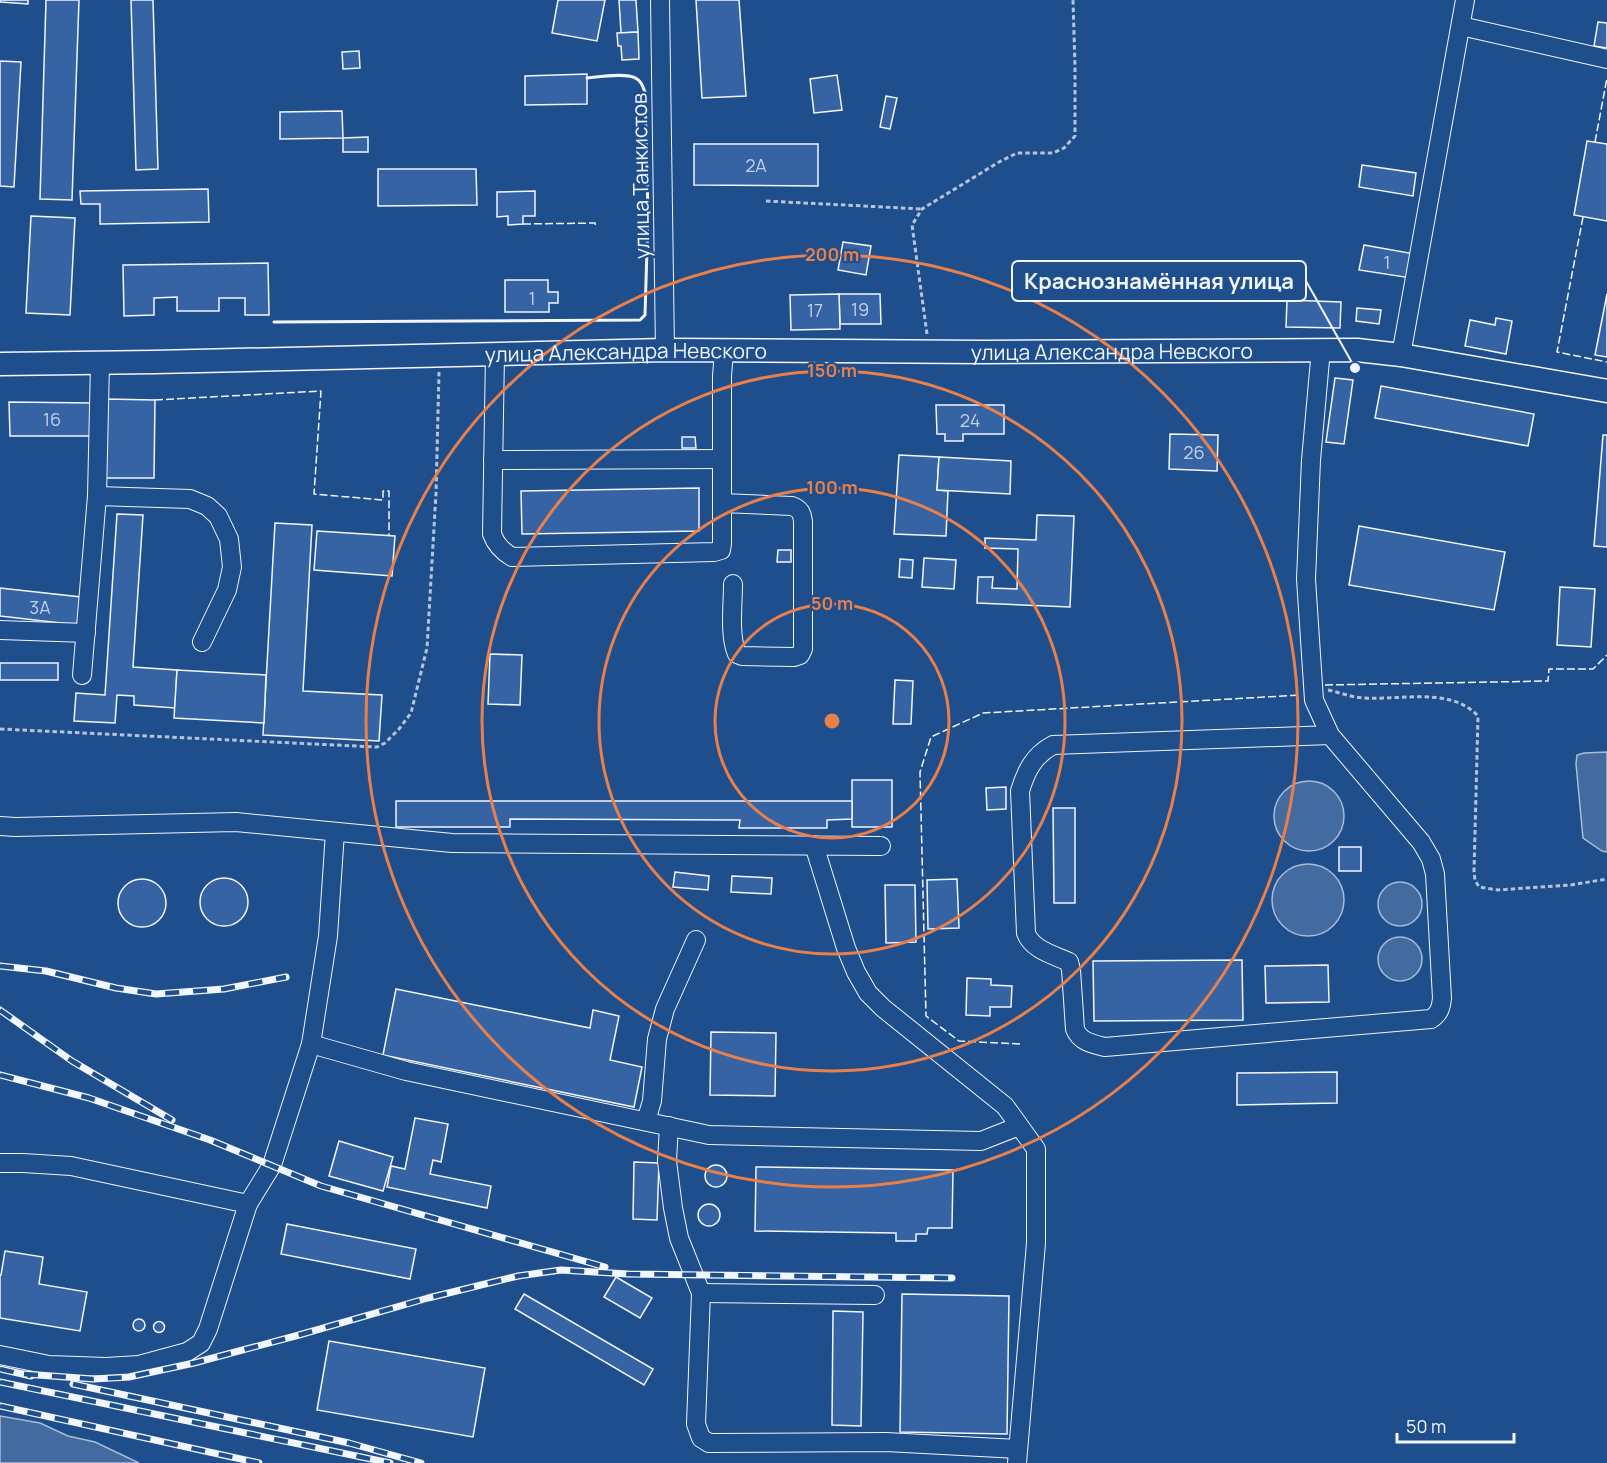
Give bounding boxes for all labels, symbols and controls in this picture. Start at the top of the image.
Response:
street label: улица Танкистов [625,93,655,259]
house number: 2А [745,153,767,177]
text: 200 m [805,242,859,266]
house number: 1 [1383,250,1391,274]
callout: Краснознамённая улица [1012,261,1306,301]
text: Краснознамённая улица [1024,266,1294,296]
house number: 1 [528,286,536,310]
house number: 19 [851,297,869,321]
house number: 17 [807,298,823,322]
street label: улица Александра Невского [484,336,767,368]
street label: улица Александра Невского [971,337,1253,366]
text: 150 m [807,358,857,382]
house number: 16 [43,407,61,431]
house number: 24 [960,408,980,432]
house number: 26 [1183,440,1205,464]
text: 100 m [806,475,858,499]
text: 50 m [811,591,853,615]
house number: 3А [29,595,51,619]
centre of rings [822,711,842,731]
scale bar [1397,1406,1514,1444]
text: 50 m [1406,1414,1446,1438]

